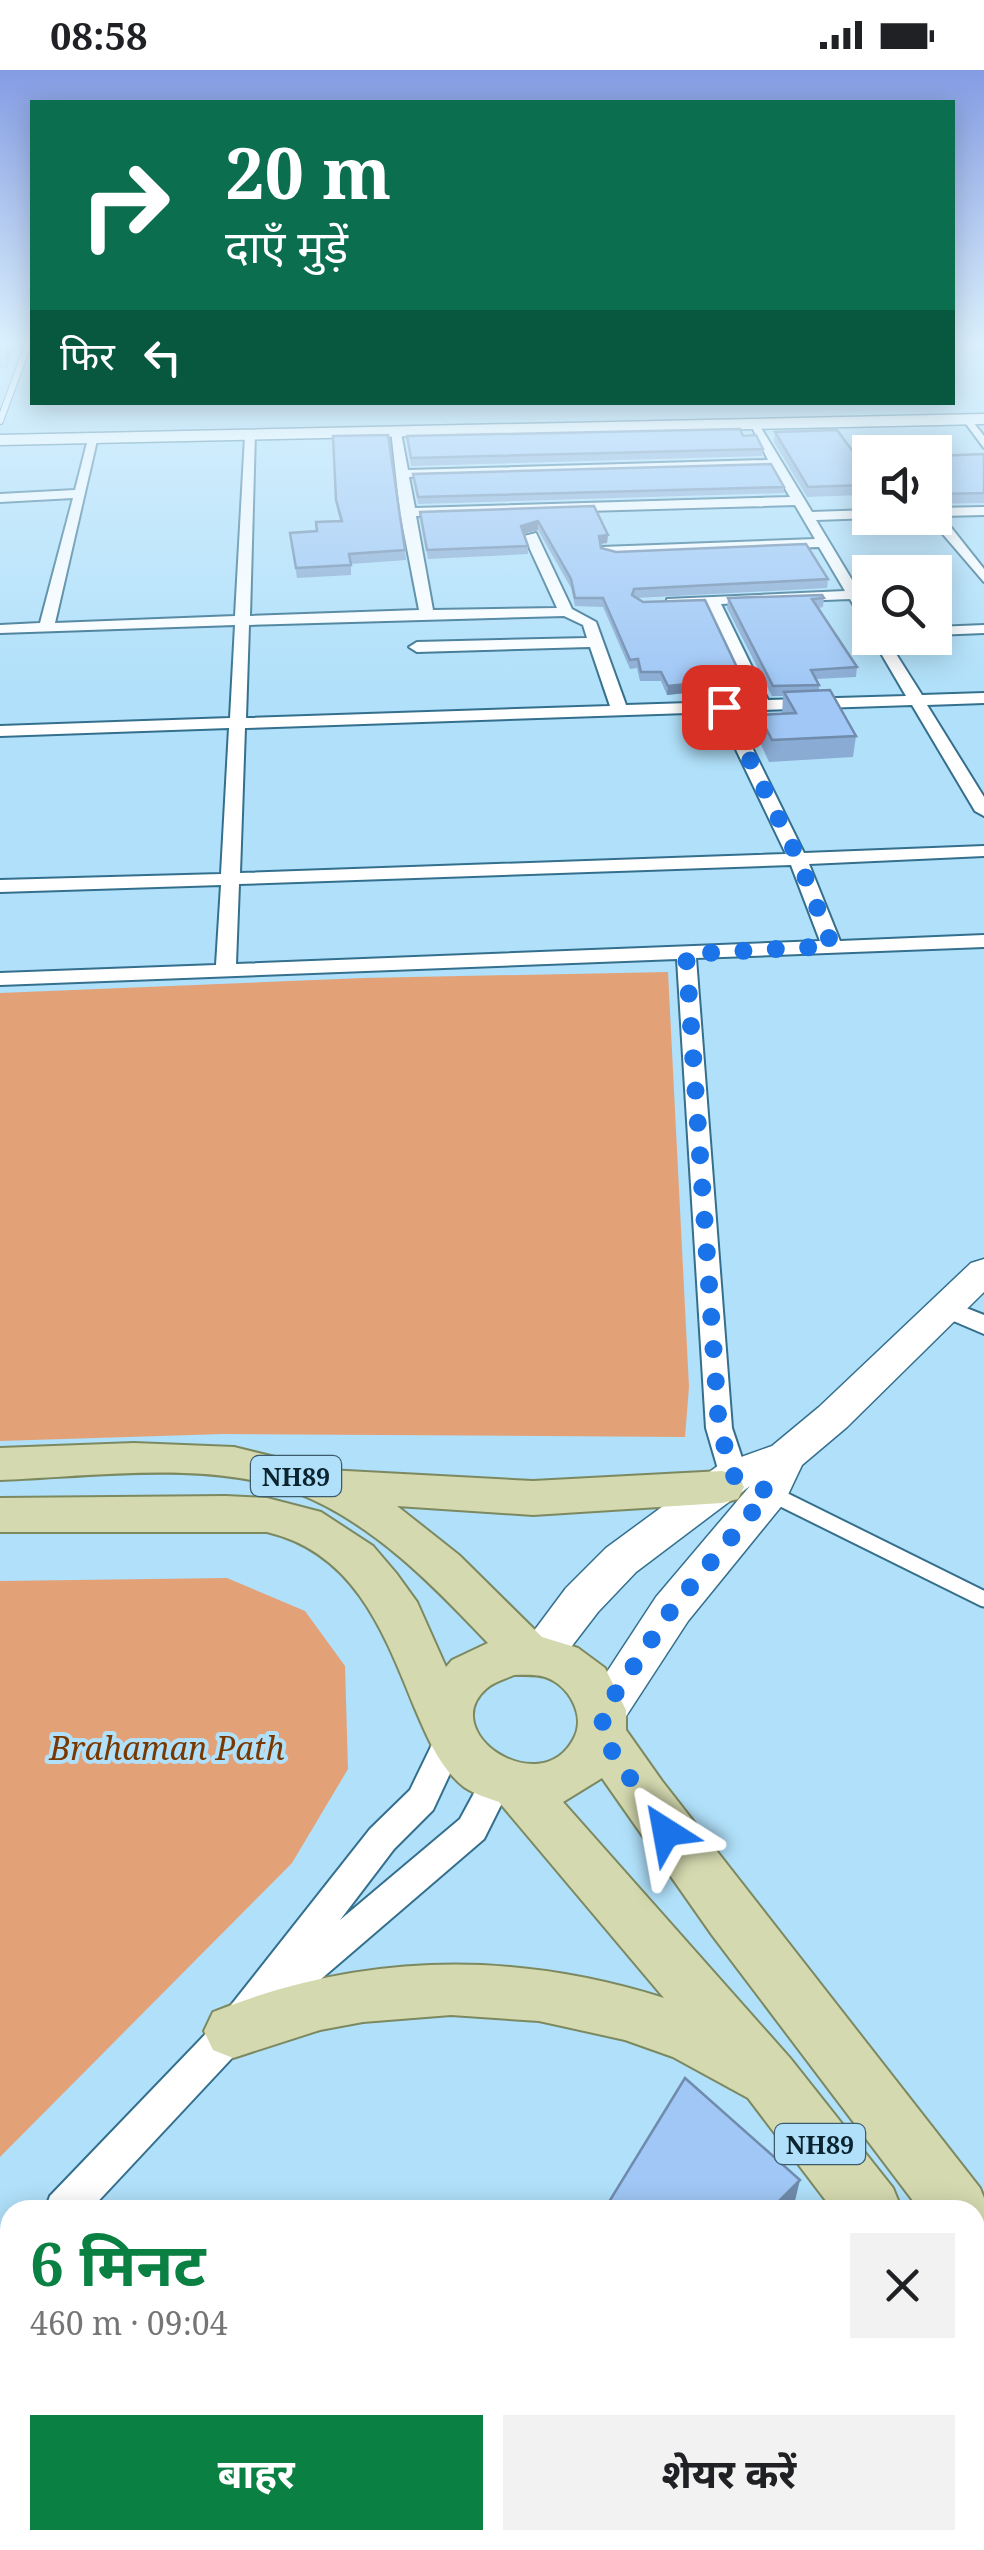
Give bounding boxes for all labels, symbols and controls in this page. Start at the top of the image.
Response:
text: 08:58 [50,9,147,61]
text: 20 m [225,124,391,220]
icon: right [60,140,190,270]
text: दाएँ मुड़ें [225,215,348,276]
text: फिर [60,329,115,381]
icon: left [135,330,190,385]
map controls [852,435,952,655]
button: sound [852,435,952,535]
button: search [852,555,952,655]
pin [682,665,767,750]
icon: arrive [697,680,752,735]
road number: NH89 [251,1456,341,1496]
park label: Brahaman Path [48,1726,285,1769]
position arrow [614,1780,718,1884]
road number: NH89 [775,2124,865,2164]
text: 6 मिनट [30,2222,205,2304]
button: close [850,2233,955,2338]
text: 460 m · 09:04 [30,2301,228,2344]
button: बाहर [30,2415,483,2530]
button: शेयर करें [503,2415,955,2530]

